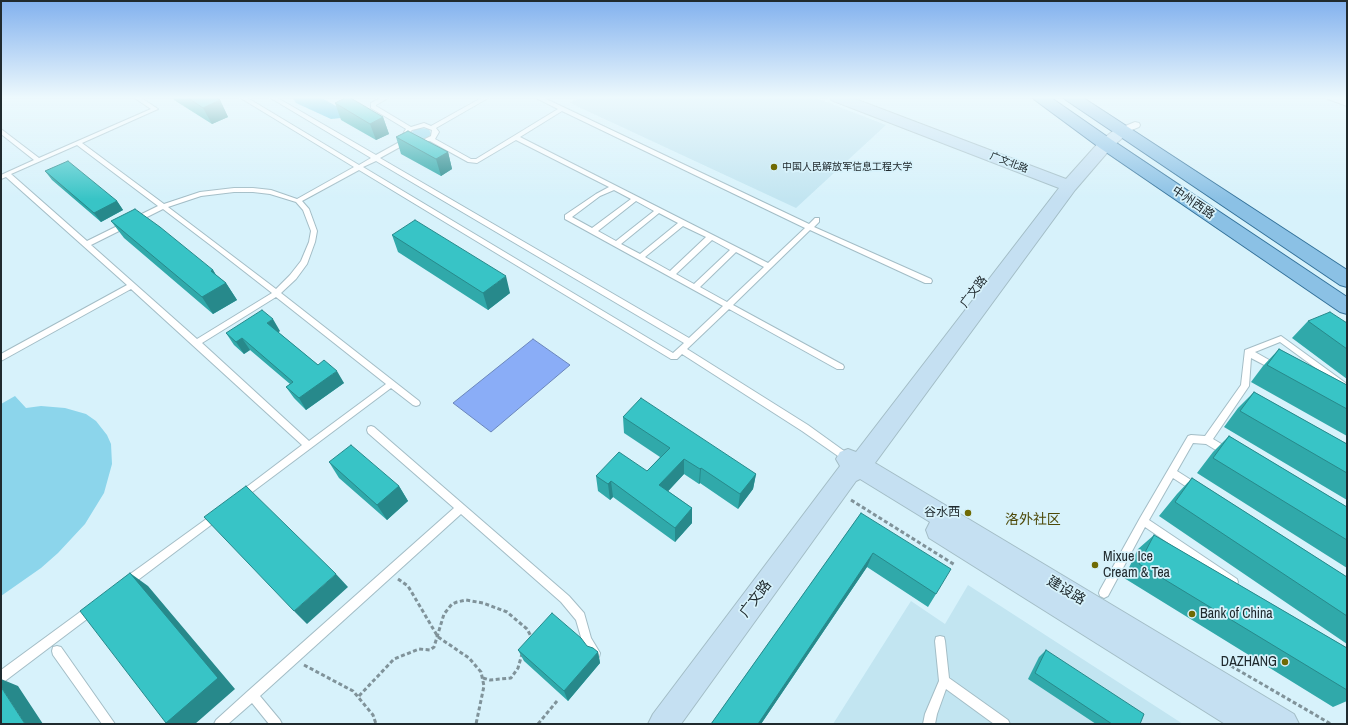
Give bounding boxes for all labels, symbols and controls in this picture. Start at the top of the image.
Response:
street label: 广文北路 [988,150,1030,176]
place label: 中国人民解放军信息工程大学 [782,161,912,173]
marker: 中国人民解放军信息工程大学 [769,162,779,172]
street label: 中州西路 [1169,184,1217,222]
street label: 广文路 [957,273,991,311]
place label: 谷水西 [924,506,960,520]
marker: 谷水西 [963,508,973,518]
district label: 洛外社区 [1005,512,1061,528]
place label: Mixue Ice Cream & Tea [1103,549,1170,582]
marker: Mixue Ice Cream & Tea [1090,560,1100,570]
street label: 建设路 [1044,573,1088,609]
street label: 广文路 [737,577,775,621]
place label: Bank of China [1200,606,1273,622]
marker: Bank of China [1187,609,1197,619]
place label: DAZHANG [1221,654,1277,670]
marker: DAZHANG [1280,657,1290,667]

